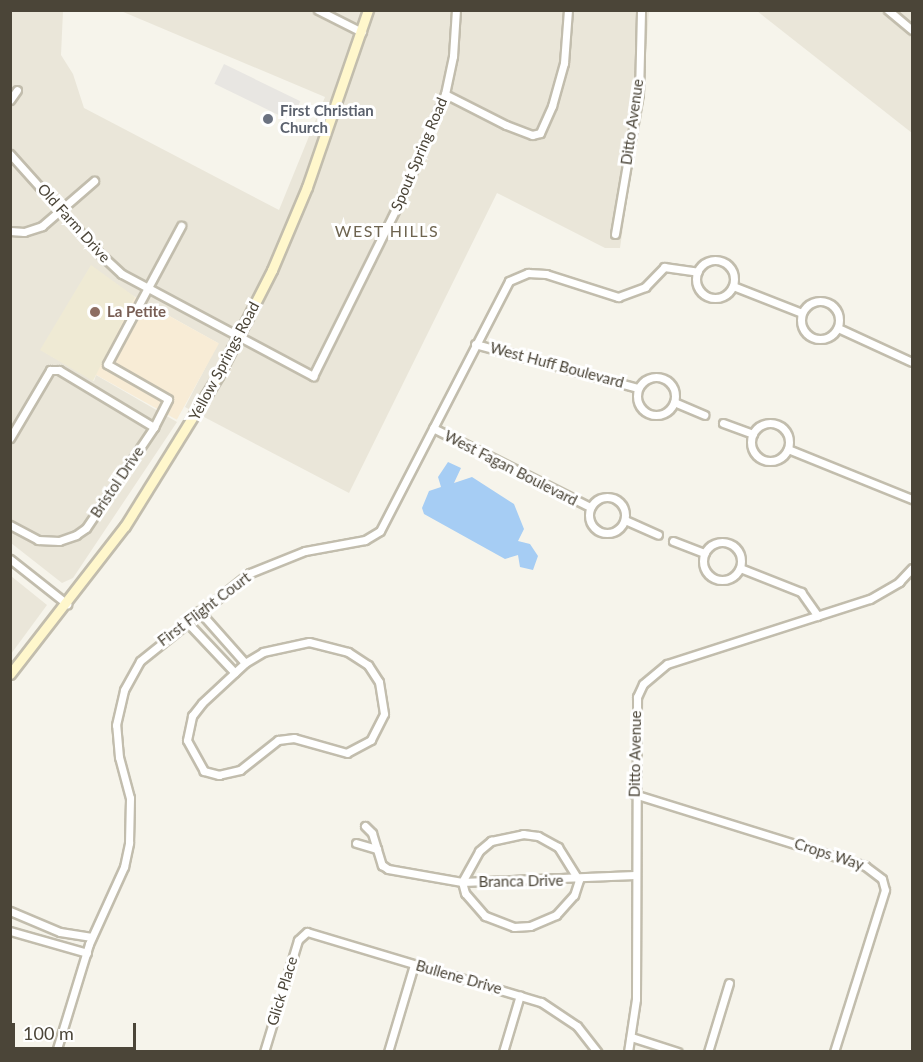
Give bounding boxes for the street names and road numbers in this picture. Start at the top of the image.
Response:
street label: Ditto Avenue [617,78,647,166]
street label: Spout Spring Road [387,95,451,213]
street label: Old Farm Drive [34,180,114,266]
street label: Yellow Springs Road [185,299,263,423]
street label: West Huff Boulevard [488,338,626,392]
street label: West Fagan Boulevard [441,427,581,509]
street label: Bristol Drive [87,443,147,521]
street label: First Flight Court [154,568,254,650]
street label: Ditto Avenue [625,710,645,798]
street label: Crops Way [792,834,866,874]
street label: Branca Drive [478,871,564,891]
street label: Glick Place [263,954,301,1028]
street label: Bullene Drive [414,956,504,998]

